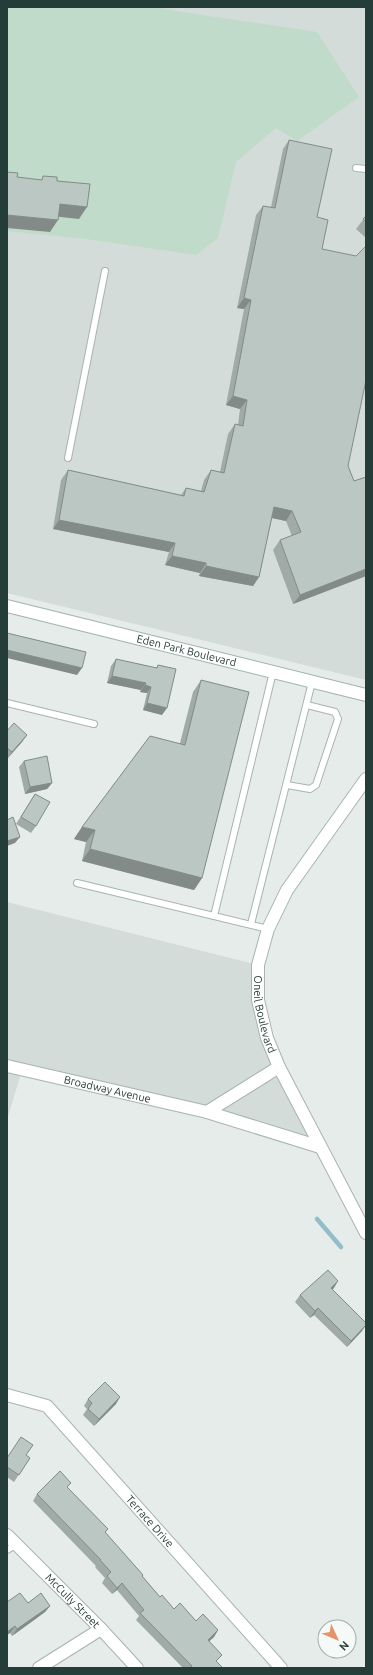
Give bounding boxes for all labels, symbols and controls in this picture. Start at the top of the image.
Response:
street label: Eden Park Boulevard [136,632,238,669]
street label: Oneil Boulevard [252,975,279,1055]
street label: Broadway Avenue [63,1073,152,1105]
street label: Terrace Drive [124,1493,176,1550]
street label: McCully Street [43,1571,103,1631]
north arrow [317,1619,357,1659]
text: N [337,1639,351,1653]

